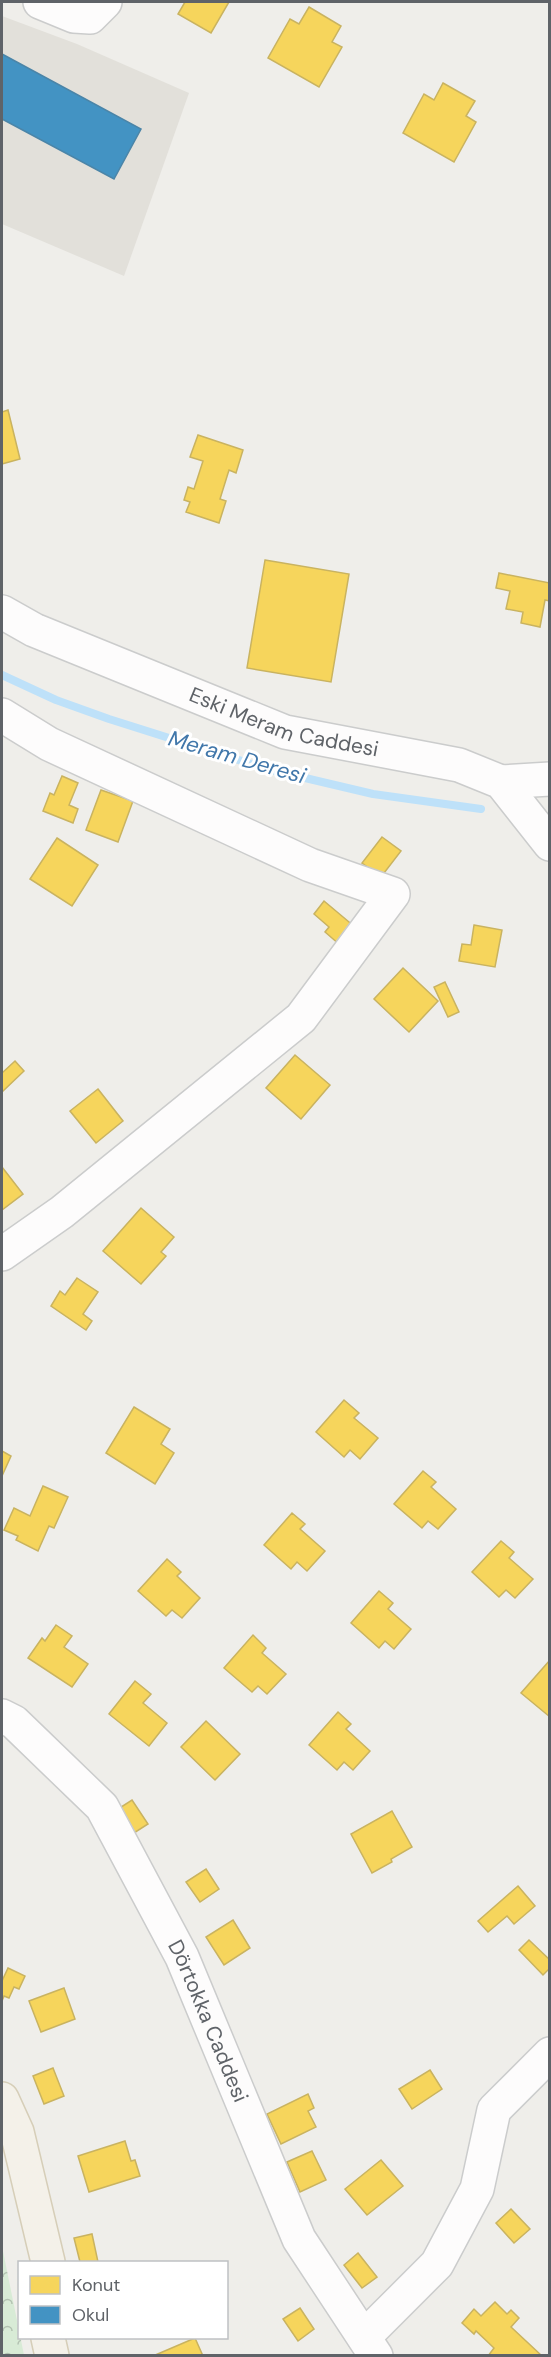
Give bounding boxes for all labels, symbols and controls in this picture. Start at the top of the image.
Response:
street label: Eski Meram Caddesi [185,681,381,763]
water label: Meram Deresi [165,724,310,791]
street label: Dörtokka Caddesi [161,1935,255,2106]
legend [18,2261,228,2339]
text: Konut [72,2273,120,2297]
text: Okul [72,2303,109,2327]

